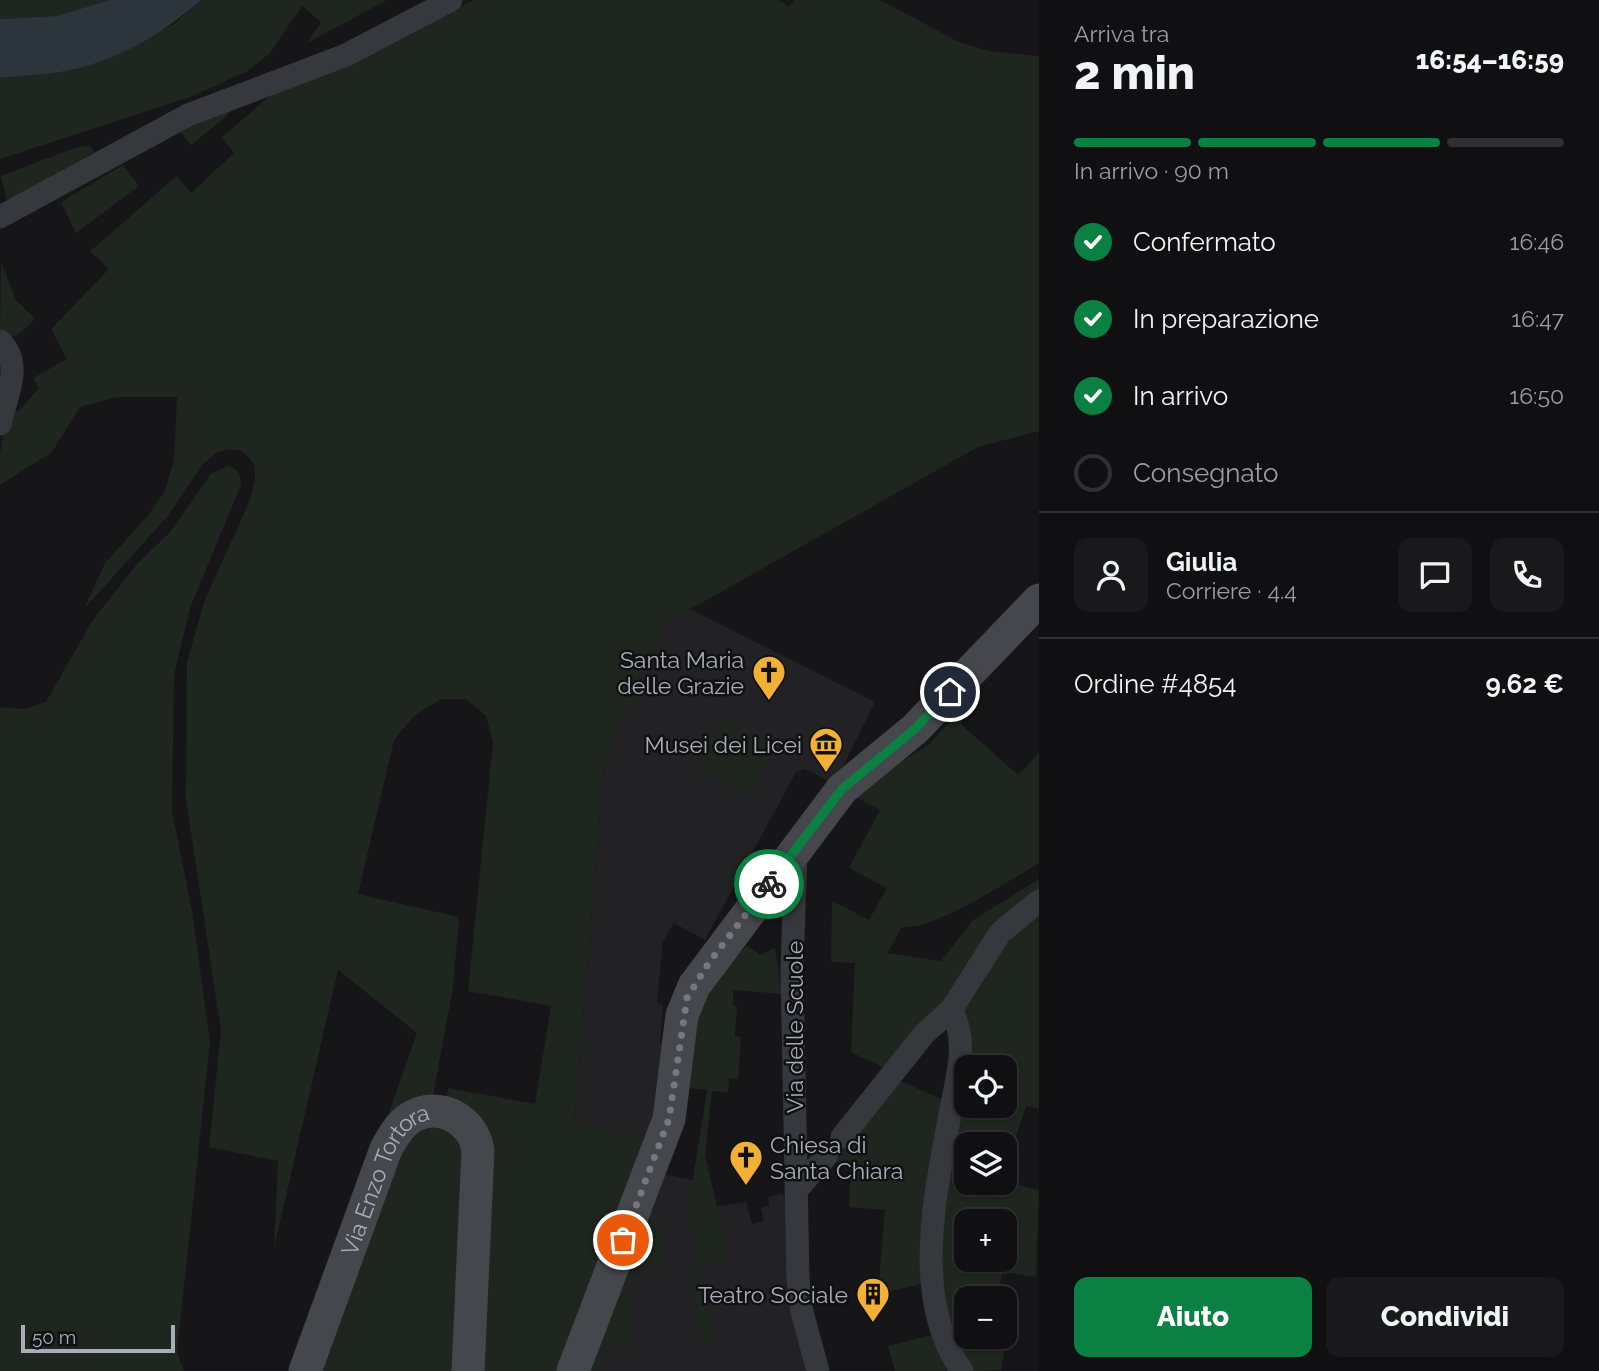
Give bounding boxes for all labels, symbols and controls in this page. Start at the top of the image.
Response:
text: Arriva tra [1074,20,1169,47]
text: 16:54–16:59 [1416,45,1564,75]
text: 2 min [1074,46,1195,100]
text: In arrivo · 90 m [1074,157,1229,184]
icon: check [1074,223,1112,261]
text: Confermato [1133,227,1276,257]
text: 16:46 [1510,228,1564,255]
icon: check [1074,300,1112,338]
text: In preparazione [1133,304,1319,334]
text: 16:47 [1511,305,1564,332]
icon: check [1074,377,1112,415]
text: In arrivo [1133,381,1228,411]
text: 16:50 [1509,382,1564,409]
text: Consegnato [1133,458,1279,488]
button: person [1074,538,1148,612]
button: chat [1398,538,1472,612]
button: phone [1490,538,1564,612]
text: Giulia [1166,547,1237,577]
text: Corriere · 4.4 [1166,577,1297,604]
place label: Santa Maria delle Grazie [617,646,744,699]
church icon: Santa Maria delle Grazie [750,653,788,702]
pin [920,662,980,722]
text: Ordine #4854 [1074,669,1236,699]
text: 9.62 € [1485,669,1564,699]
icon: home [931,673,969,711]
museum icon: Musei dei Licei [807,725,845,774]
place label: Musei dei Licei [645,731,802,758]
courier [734,849,804,919]
icon: bike [750,865,788,903]
street label: Via delle Scuole [781,941,808,1113]
map controls [954,1055,1017,1349]
button: locate [954,1055,1017,1118]
street label: Via Enzo Tortora [335,1098,432,1259]
place label: Chiesa di Santa Chiara [770,1131,903,1184]
button: layers [954,1132,1017,1195]
church icon: Chiesa di Santa Chiara [727,1138,765,1187]
button: + [954,1209,1017,1272]
pin [593,1210,653,1270]
icon: bag [604,1221,642,1259]
building icon: Teatro Sociale [854,1275,892,1324]
button: Aiuto [1074,1277,1312,1357]
button: Condividi [1326,1277,1564,1357]
place label: Teatro Sociale [698,1281,848,1308]
button: − [954,1286,1017,1349]
scale bar [21,1322,175,1354]
text: 50 m [32,1326,76,1348]

